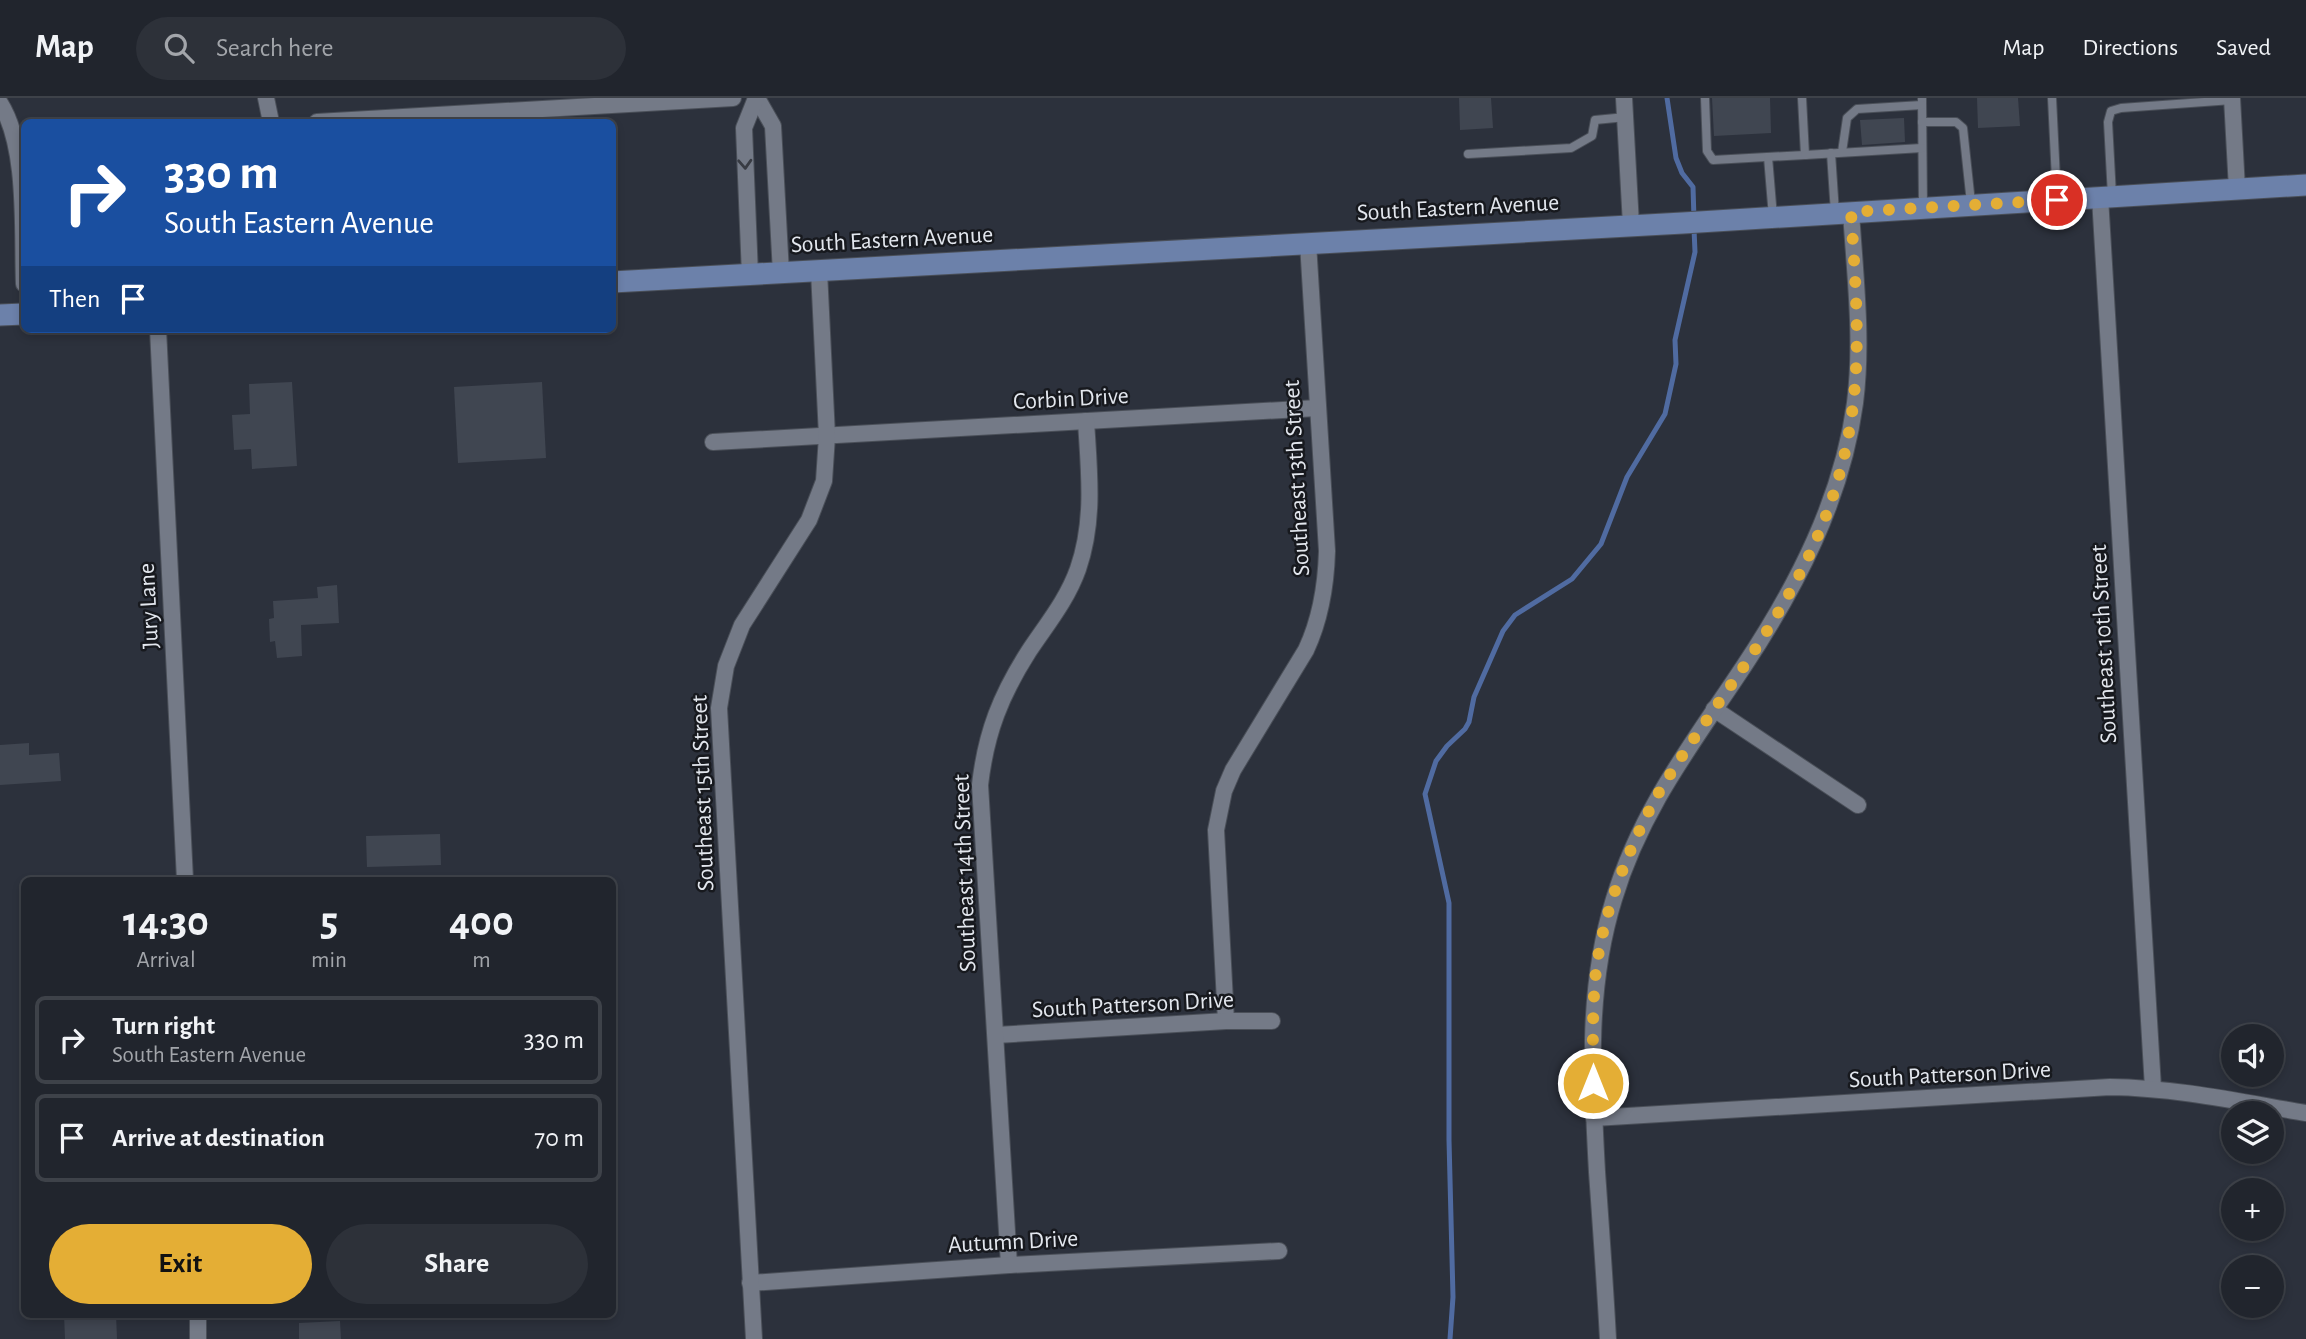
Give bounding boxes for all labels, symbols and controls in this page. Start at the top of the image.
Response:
search box [136,17,626,80]
icon: search [160,29,198,67]
text: Map [35,31,94,64]
text: Search here [216,35,334,61]
text: Map [2002,36,2044,60]
text: Directions [2082,36,2178,60]
text: Saved [2216,36,2271,60]
icon: right [49,147,140,238]
text: 330 m [164,149,279,198]
one-way arrow [738,159,753,170]
pin [2027,170,2087,230]
icon: arrive [2038,181,2076,219]
street label: South Eastern Avenue [1356,191,1560,225]
text: South Eastern Avenue [164,207,434,239]
street label: South Eastern Avenue [790,223,994,257]
icon: arrive [114,280,152,318]
text: Then [49,286,100,312]
street label: Southeast 13th Street [1280,379,1314,577]
street label: Corbin Drive [1013,384,1129,414]
street label: Southeast 10th Street [2087,544,2121,744]
street label: Jury Lane [135,563,163,649]
street label: Southeast 15th Street [688,694,718,892]
street label: Southeast 14th Street [950,773,980,972]
text: 14:30 [123,901,209,943]
text: 5 [320,901,338,943]
text: 400 [449,901,514,943]
text: Arrival [136,949,196,972]
text: min [311,949,347,972]
text: m [472,949,491,972]
street label: South Patterson Drive [1031,988,1235,1022]
text: Turn right [112,1013,215,1039]
icon: right [53,1021,91,1059]
map controls [2221,1024,2284,1318]
button: sound [2221,1024,2284,1087]
text: 330 m [524,1027,584,1053]
text: South Eastern Avenue [112,1044,306,1067]
position arrow [1556,1046,1630,1120]
street label: South Patterson Drive [1848,1058,2052,1092]
button: layers [2221,1101,2284,1164]
icon: arrive [53,1119,91,1157]
text: Arrive at destination [112,1125,325,1151]
text: 70 m [534,1125,584,1151]
button: + [2221,1178,2284,1241]
button: Exit [49,1224,312,1304]
button: Share [326,1224,588,1304]
street label: Autumn Drive [947,1227,1079,1257]
button: − [2221,1255,2284,1318]

